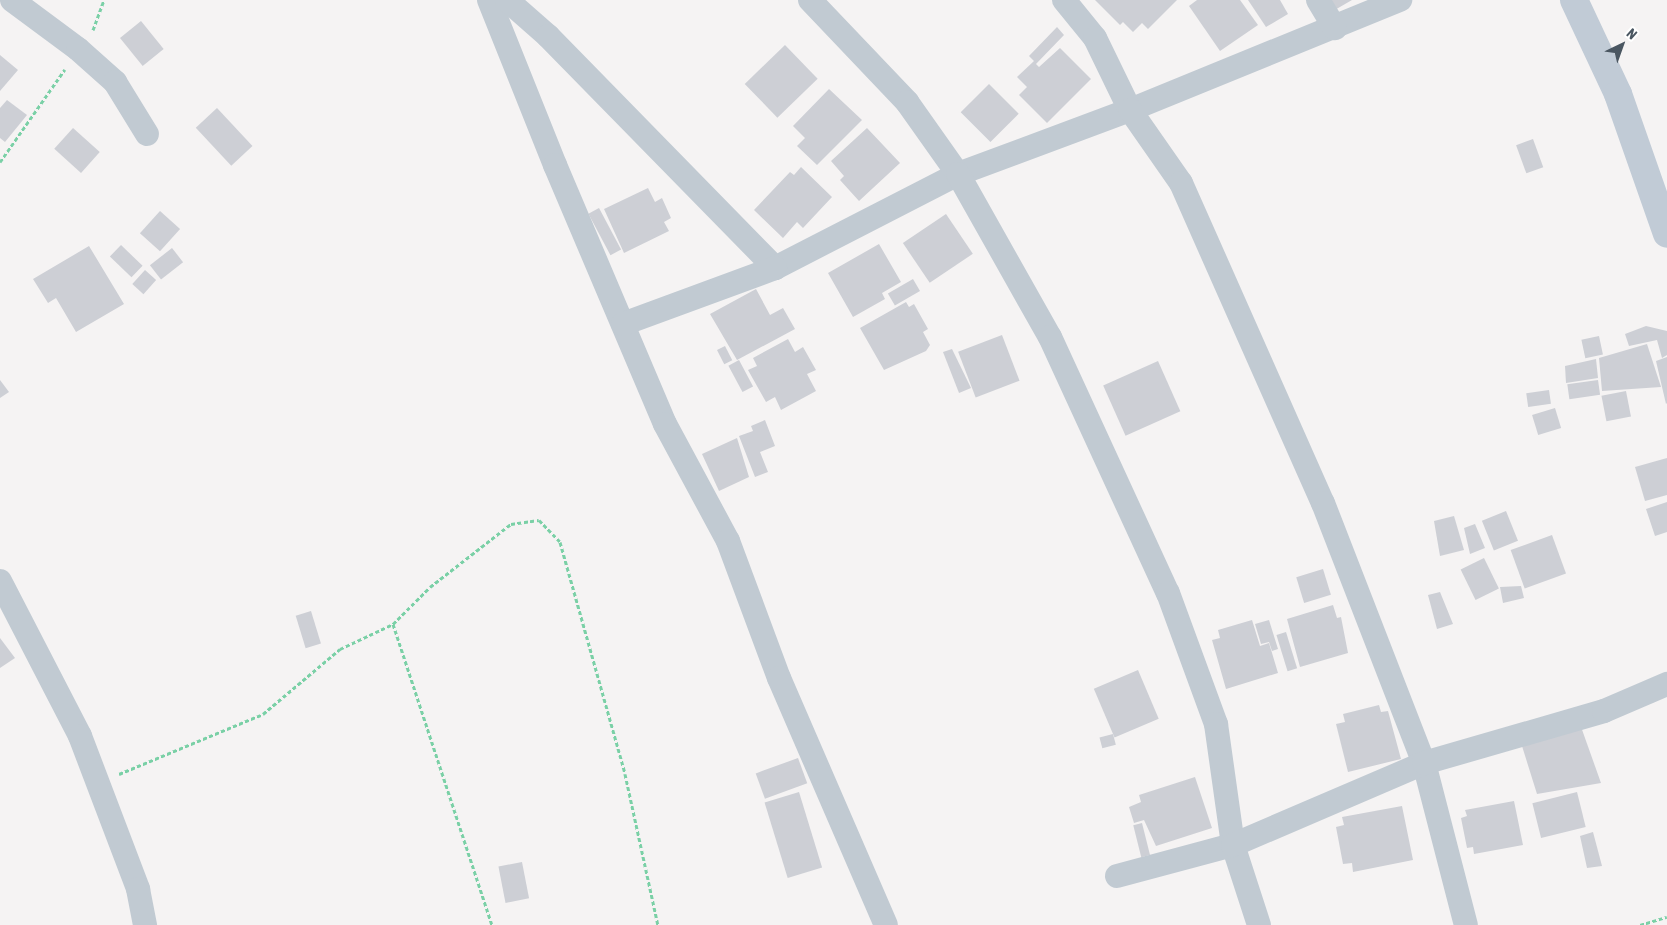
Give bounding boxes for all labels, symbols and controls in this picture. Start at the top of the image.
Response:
north arrow [1597,20,1647,70]
text: N [1624,25,1640,43]

